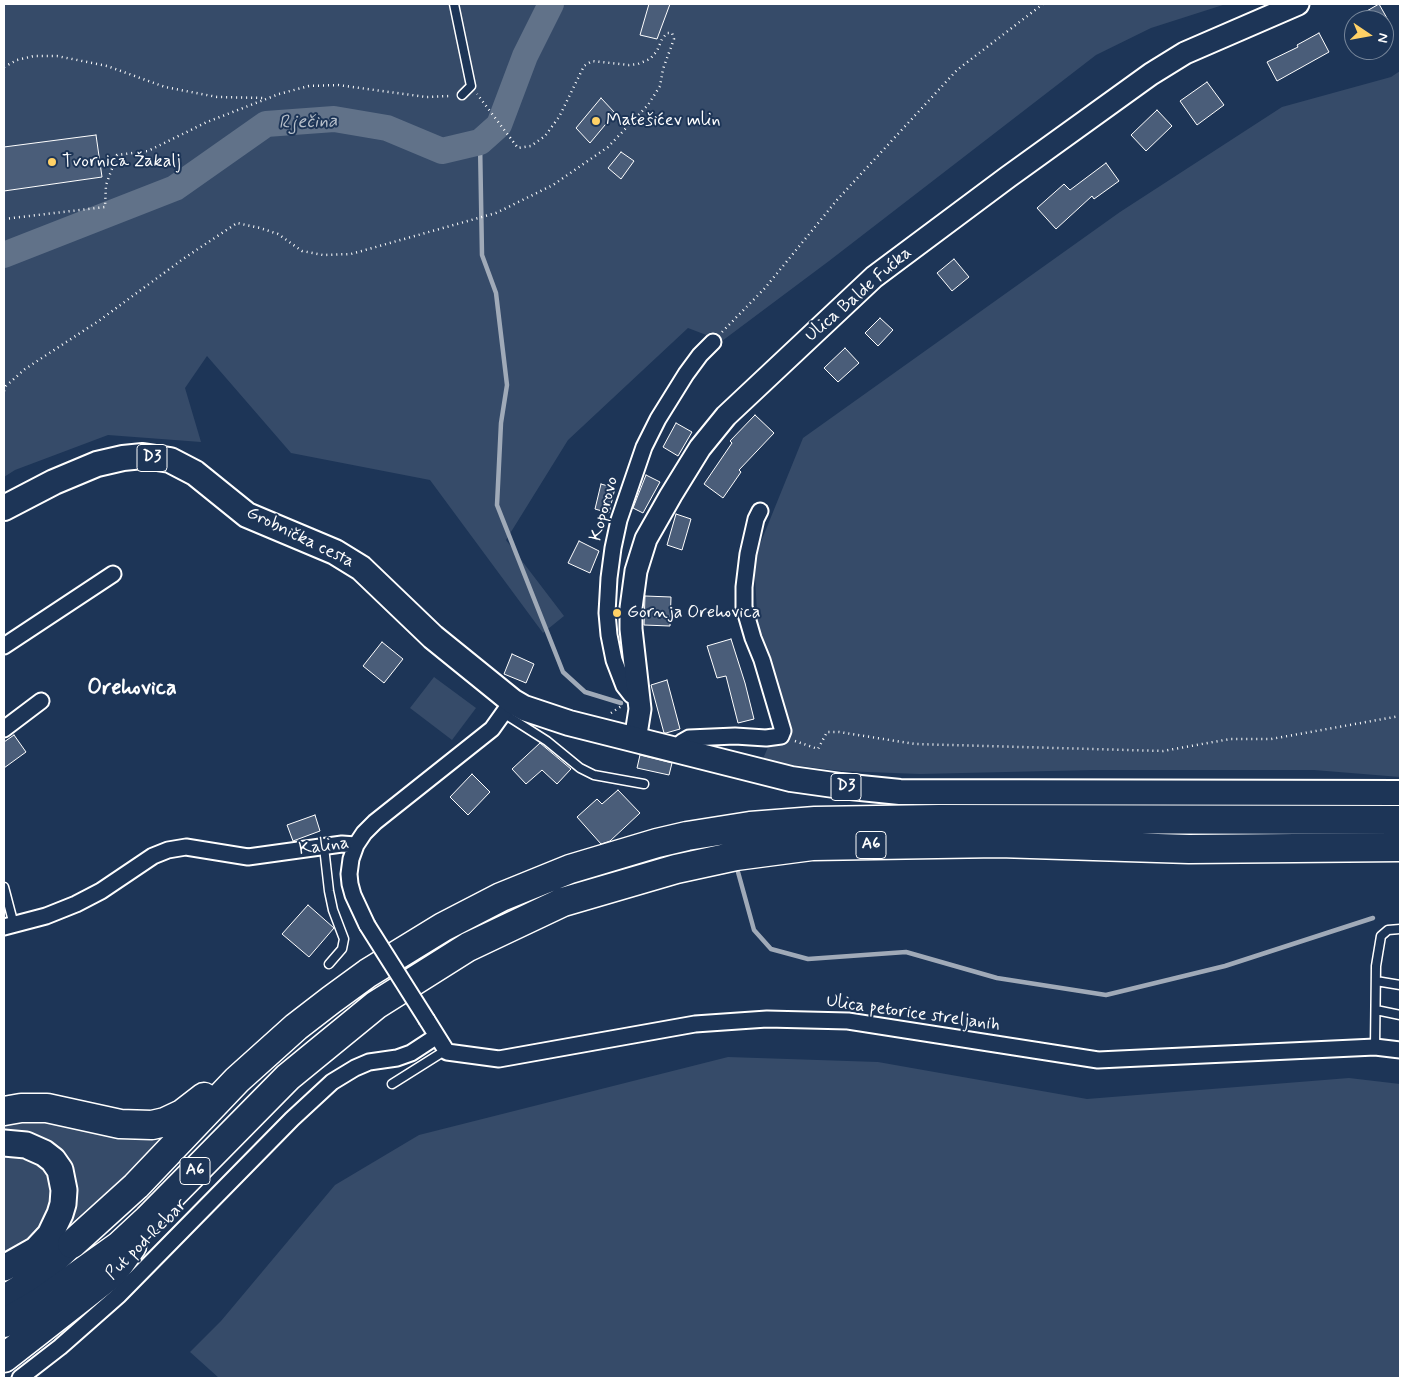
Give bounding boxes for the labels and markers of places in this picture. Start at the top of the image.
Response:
place label: Matešićev mlin [606,110,721,132]
marker: Matešićev mlin [590,115,602,127]
place label: Tvornica Žakalj [62,151,181,173]
marker: Tvornica Žakalj [46,156,58,168]
place label: Gornja Orehovica [627,602,761,624]
marker: Gornja Orehovica [611,607,623,619]

